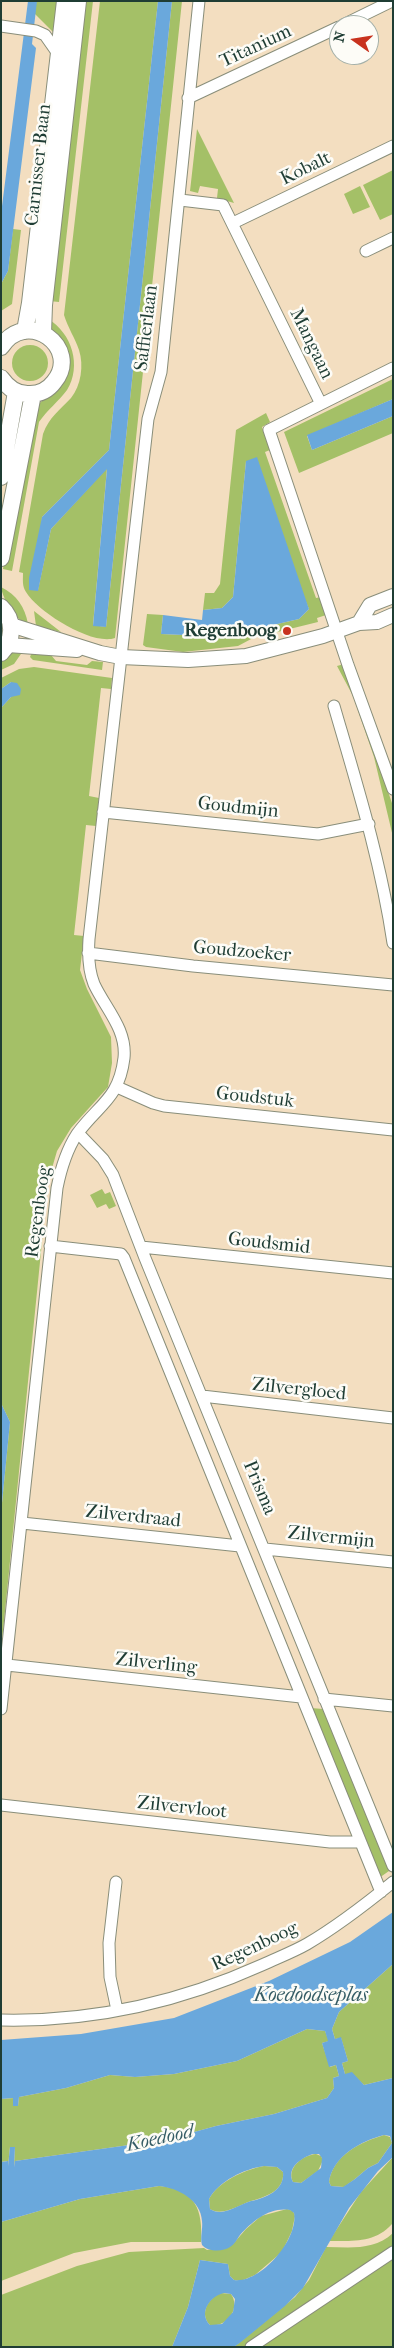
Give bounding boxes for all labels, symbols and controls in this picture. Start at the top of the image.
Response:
north arrow [329,15,379,65]
street label: Titanium [216,20,296,74]
text: N [330,30,349,44]
street label: Carnisser Baan [21,103,57,227]
street label: Kobalt [277,147,335,191]
street label: Saffierlaan [130,284,164,372]
street label: Mangaan [284,305,338,383]
place label: Regenboog [184,620,277,642]
marker: Regenboog [281,625,293,637]
street label: Goudmijn [196,792,280,824]
street label: Goudzoeker [192,936,292,968]
street label: Goudstuk [215,1083,295,1113]
street label: Regenboog [21,1164,57,1260]
street label: Goudsmid [227,1228,311,1260]
street label: Zilvergloed [251,1374,347,1406]
street label: Prisma [237,1457,281,1519]
street label: Zilverdraad [84,1501,182,1533]
street label: Zilvermijn [286,1522,376,1554]
street label: Zilverling [114,1648,198,1680]
street label: Zilvervloot [136,1792,228,1824]
street label: Regenboog [208,1917,302,1977]
water label: Koedoodseplas [254,1984,368,2008]
water label: Koedood [124,2120,196,2158]

